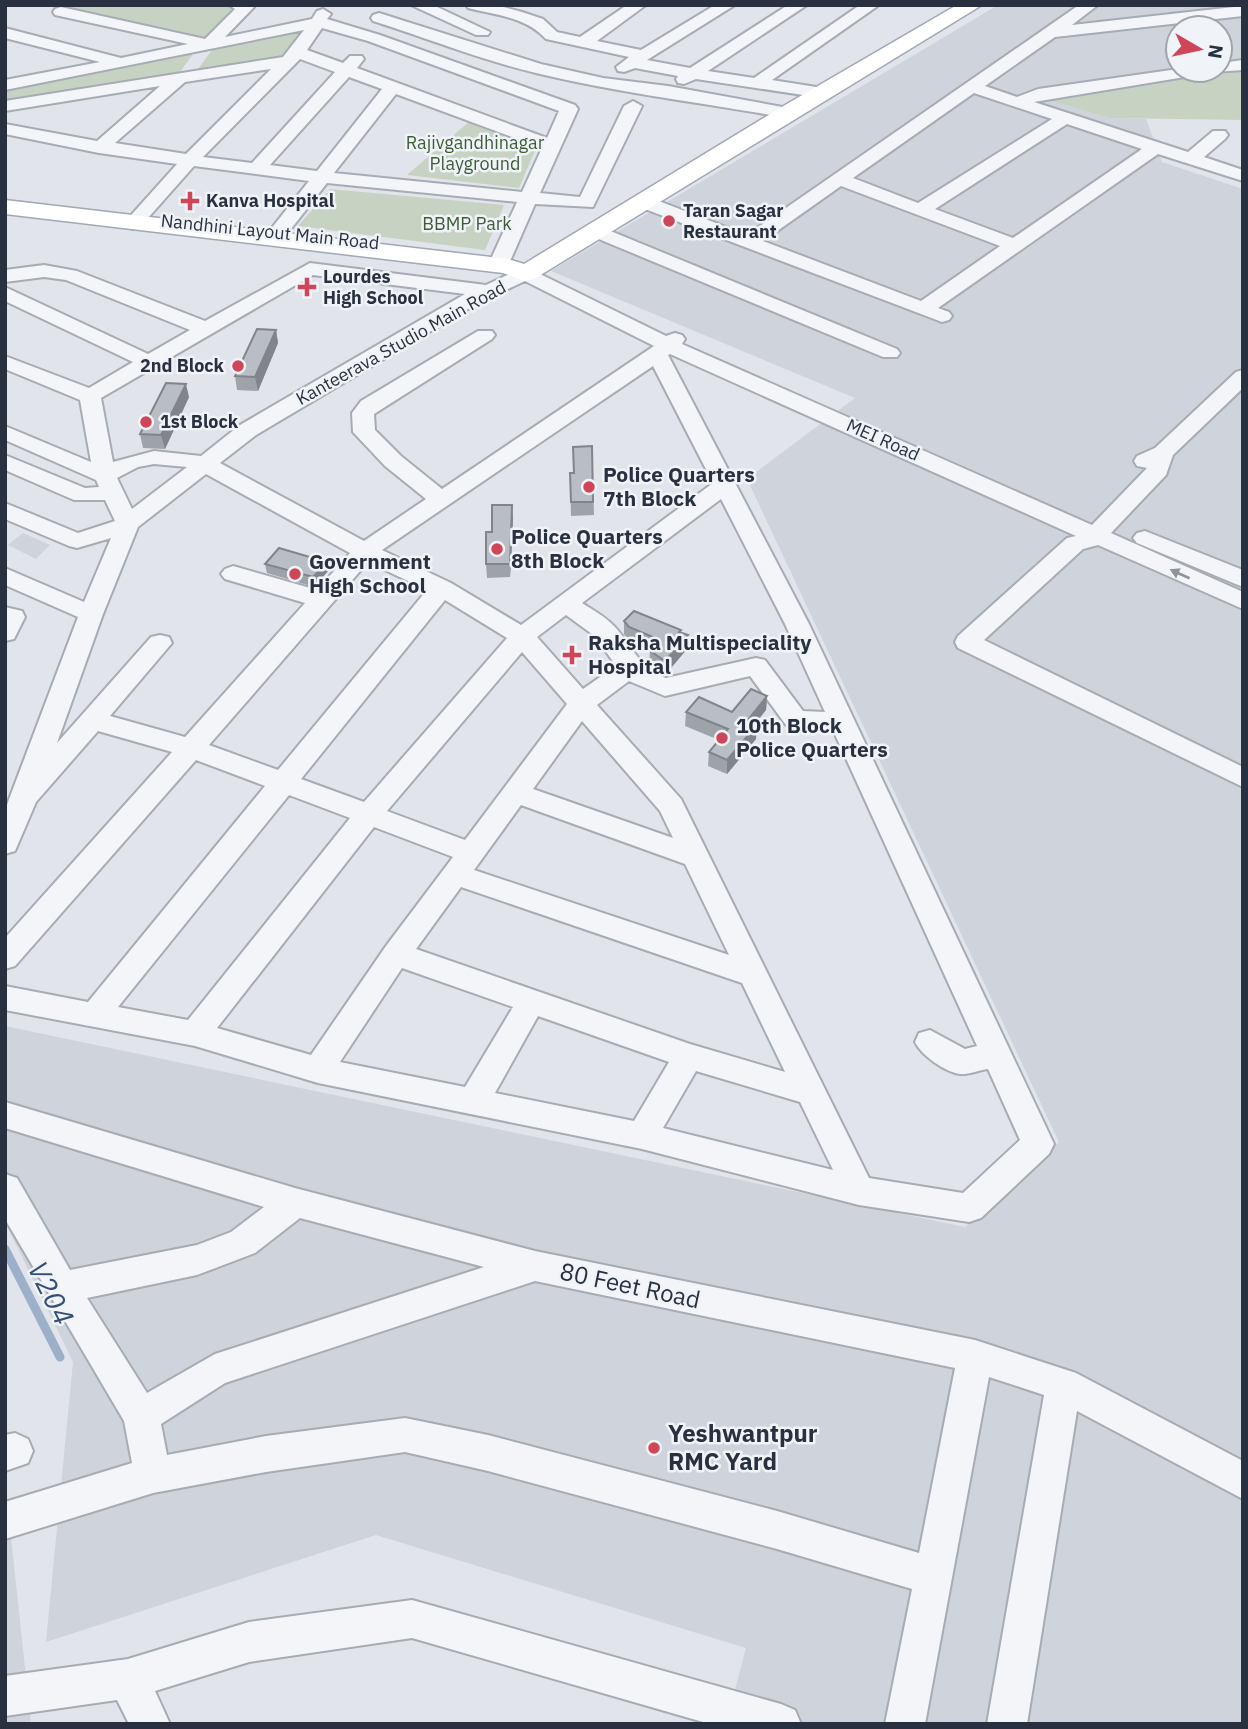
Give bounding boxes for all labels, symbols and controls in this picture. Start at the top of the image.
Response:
north arrow [1164,14,1234,84]
text: N [1203,43,1229,60]
park label: Rajivgandhinagar Playground [406,131,545,175]
place label: Kanva Hospital [206,189,335,212]
marker: Kanva Hospital [180,191,200,211]
place label: Taran Sagar Restaurant [683,199,784,243]
street label: Nandhini Layout Main Road [160,209,380,254]
park label: BBMP Park [422,212,512,235]
marker: Taran Sagar Restaurant [661,213,677,229]
place label: Lourdes High School [323,265,424,309]
street label: Kanteerava Studio Main Road [292,275,510,410]
marker: Lourdes High School [297,277,317,297]
place label: 2nd Block [140,354,225,377]
marker: 2nd Block [230,358,246,374]
place label: 1st Block [160,410,239,433]
street label: MEI Road [843,413,923,466]
marker: 1st Block [138,414,154,430]
place label: Police Quarters 7th Block [603,460,755,512]
marker: Police Quarters 7th Block [581,479,597,495]
place label: Police Quarters 8th Block [511,522,663,574]
marker: Police Quarters 8th Block [489,541,505,557]
place label: Government High School [309,547,431,599]
marker: Government High School [287,566,303,582]
one-way arrow [1170,568,1190,580]
place label: Raksha Multispeciality Hospital [588,628,812,680]
marker: Raksha Multispeciality Hospital [562,645,582,665]
place label: 10th Block Police Quarters [736,711,888,763]
marker: 10th Block Police Quarters [714,730,730,746]
water label: V204 [20,1255,83,1331]
street label: 80 Feet Road [557,1255,703,1316]
place label: Yeshwantpur RMC Yard [668,1417,818,1477]
marker: Yeshwantpur RMC Yard [646,1440,662,1456]

